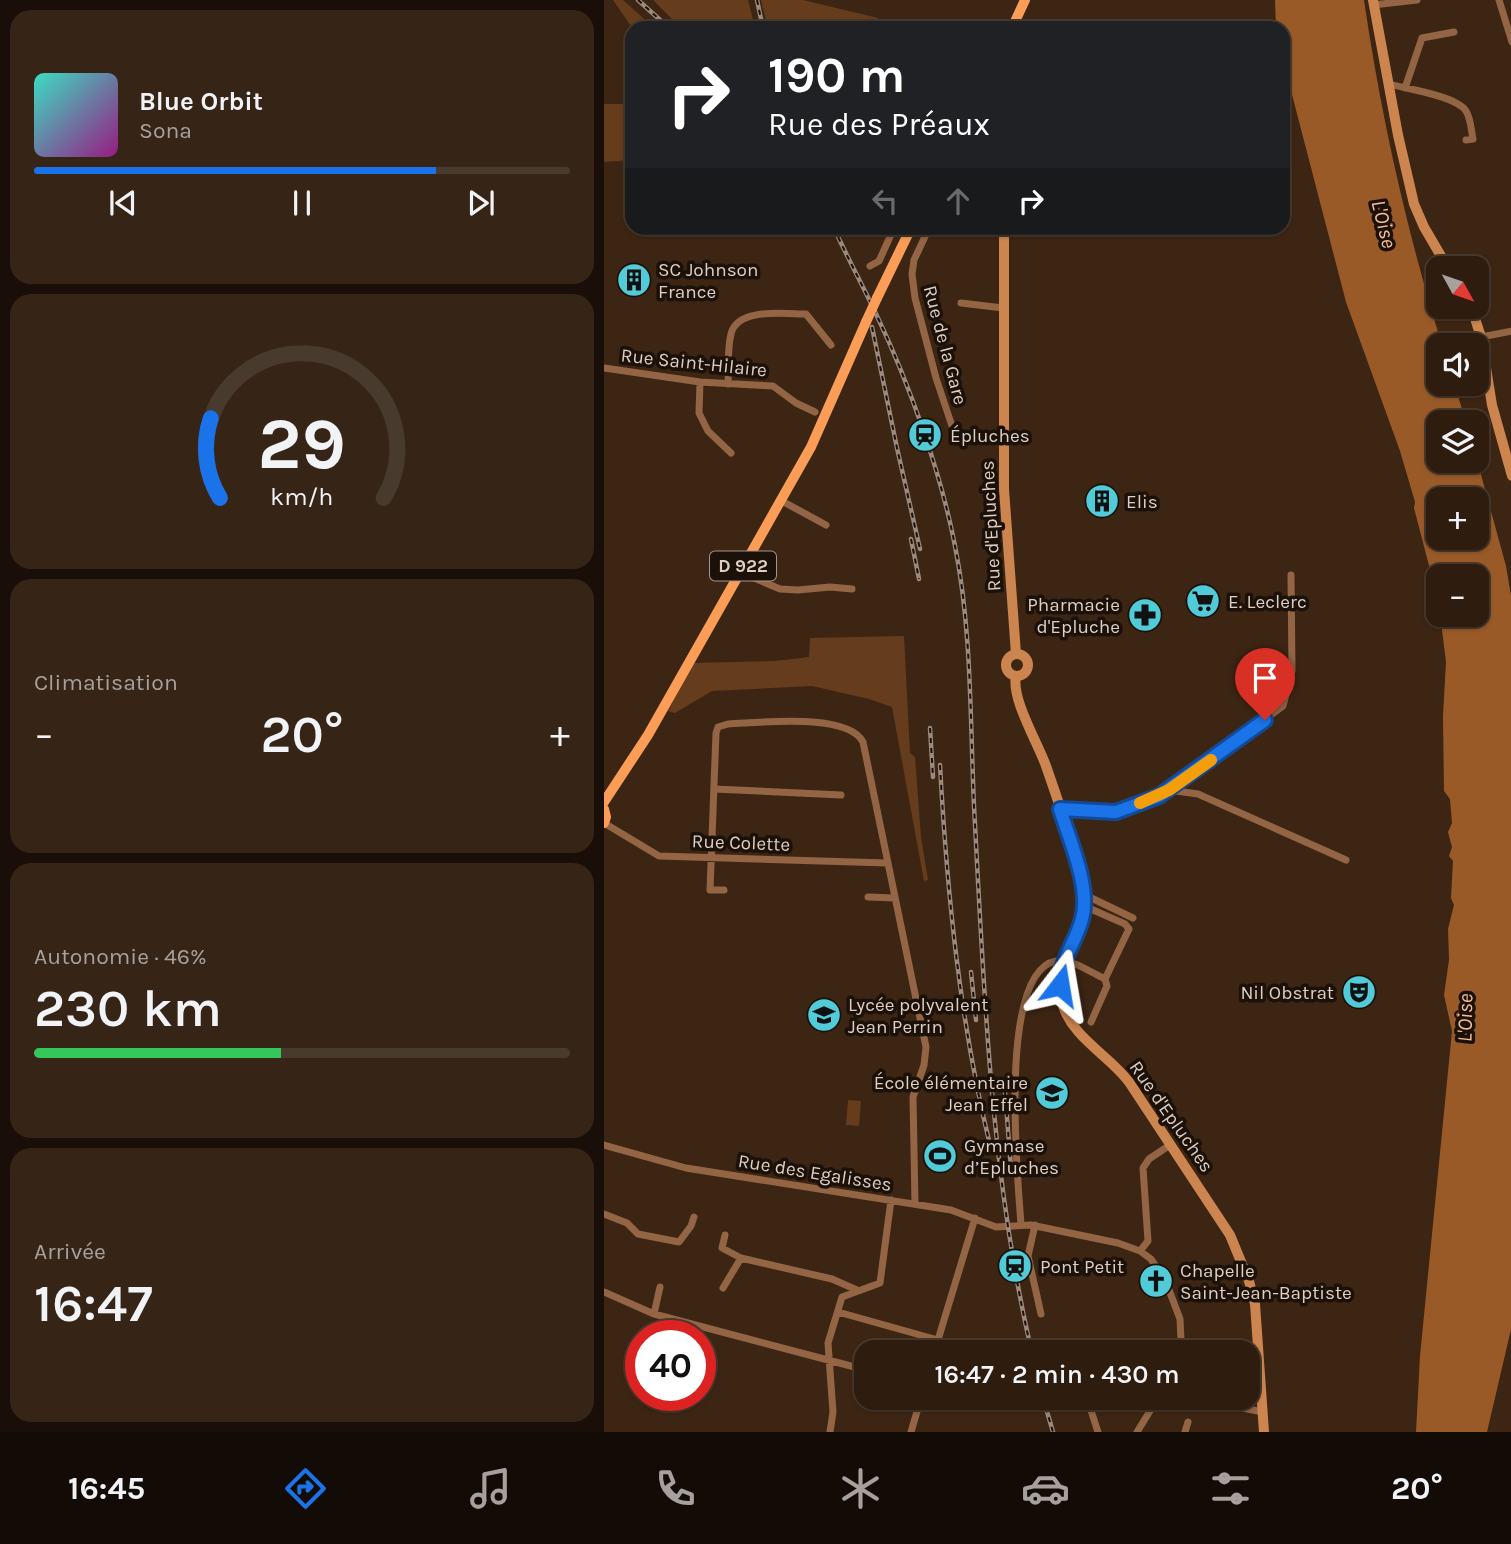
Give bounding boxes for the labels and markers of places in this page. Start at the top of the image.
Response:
place label: SC Johnson France [658,259,758,303]
building icon: SC Johnson France [615,261,653,299]
station icon: Épluches [906,416,944,454]
place label: Épluches [950,424,1030,447]
building icon: Elis [1083,482,1121,520]
place label: Elis [1126,491,1158,513]
supermarket icon: E. Leclerc [1184,582,1222,620]
place label: E. Leclerc [1228,591,1307,613]
place label: Pharmacie d'Epluche [1027,594,1120,638]
pharmacy icon: Pharmacie d'Epluche [1126,596,1164,634]
pin [1235,648,1295,720]
theatre icon: Nil Obstrat [1340,973,1378,1011]
place label: Nil Obstrat [1240,982,1334,1004]
place label: Lycée polyvalent Jean Perrin [848,994,988,1038]
school or university icon: Lycée polyvalent Jean Perrin [805,996,843,1034]
place label: École élémentaire Jean Effel [874,1071,1028,1116]
school or university icon: École élémentaire Jean Effel [1033,1074,1071,1112]
place label: Gymnase d’Epluches [964,1135,1059,1179]
sports icon: Gymnase d’Epluches [921,1137,959,1175]
station icon: Pont Petit [996,1247,1034,1285]
place label: Pont Petit [1040,1256,1124,1278]
place label: Chapelle Saint-Jean-Baptiste [1180,1260,1352,1304]
church icon: Chapelle Saint-Jean-Baptiste [1137,1262,1175,1300]

